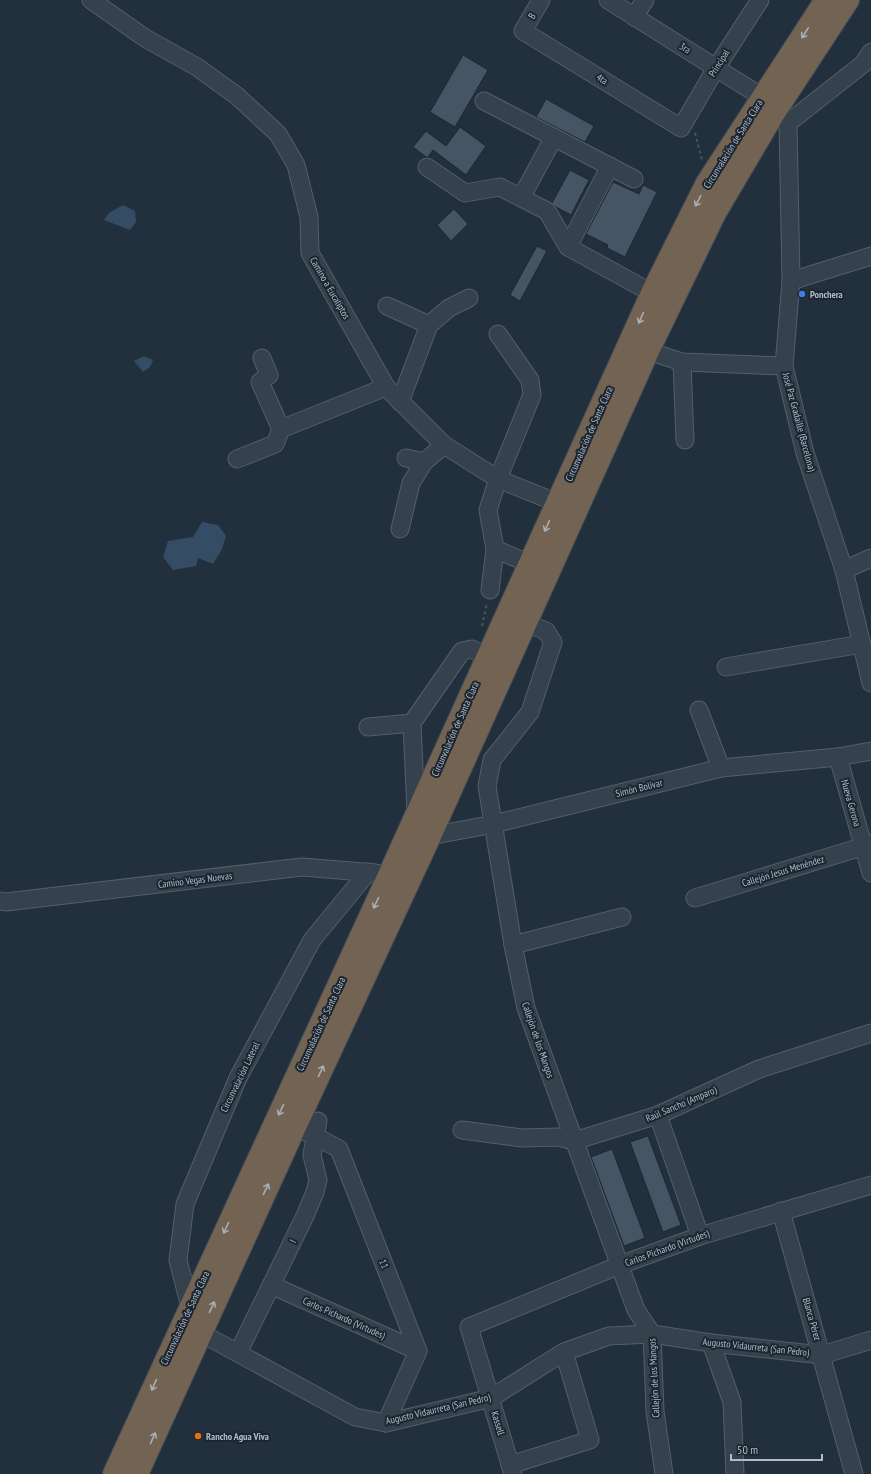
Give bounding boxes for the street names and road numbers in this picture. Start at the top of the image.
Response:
street label: B [525,10,539,21]
street label: 3ra [677,40,693,56]
street label: Principal [706,46,733,79]
street label: 4ta [594,71,610,87]
street label: Circunvalación de Santa Clara [700,97,766,191]
street label: Camino a Eucaliptos [307,255,353,322]
street label: José Paz Gradaille (Barcelona) [779,370,819,474]
street label: Circunvalación de Santa Clara [562,385,616,483]
street label: Circunvalación de Santa Clara [428,680,482,778]
street label: Simón Bolivar [614,776,664,800]
street label: Nueva Gerona [838,778,864,828]
street label: Callejón Jesus Menéndez [740,852,826,890]
street label: Camino Vegas Nuevas [157,869,233,891]
street label: Circunvalación de Santa Clara [293,975,349,1073]
street label: Callejón de los Mangos [519,1000,557,1080]
street label: Circunvalación Lateral [217,1039,263,1114]
street label: Raúl Sancho (Amparo) [643,1083,719,1125]
street label: Carlos Pichardo (Virtudes) [623,1226,712,1269]
street label: I [287,1237,299,1245]
street label: 11 [376,1257,392,1271]
street label: Circunvalación de Santa Clara [157,1269,213,1367]
street label: Carlos Pichardo (Virtudes) [301,1294,388,1342]
street label: Blanca Pérez [800,1296,824,1342]
street label: Augusto Vidaurreta (San Pedro) [702,1335,811,1359]
street label: Callejón de los Mangos [645,1337,663,1418]
street label: Augusto Vidaurreta (San Pedro) [384,1390,492,1427]
street label: Kassell [488,1409,508,1437]

